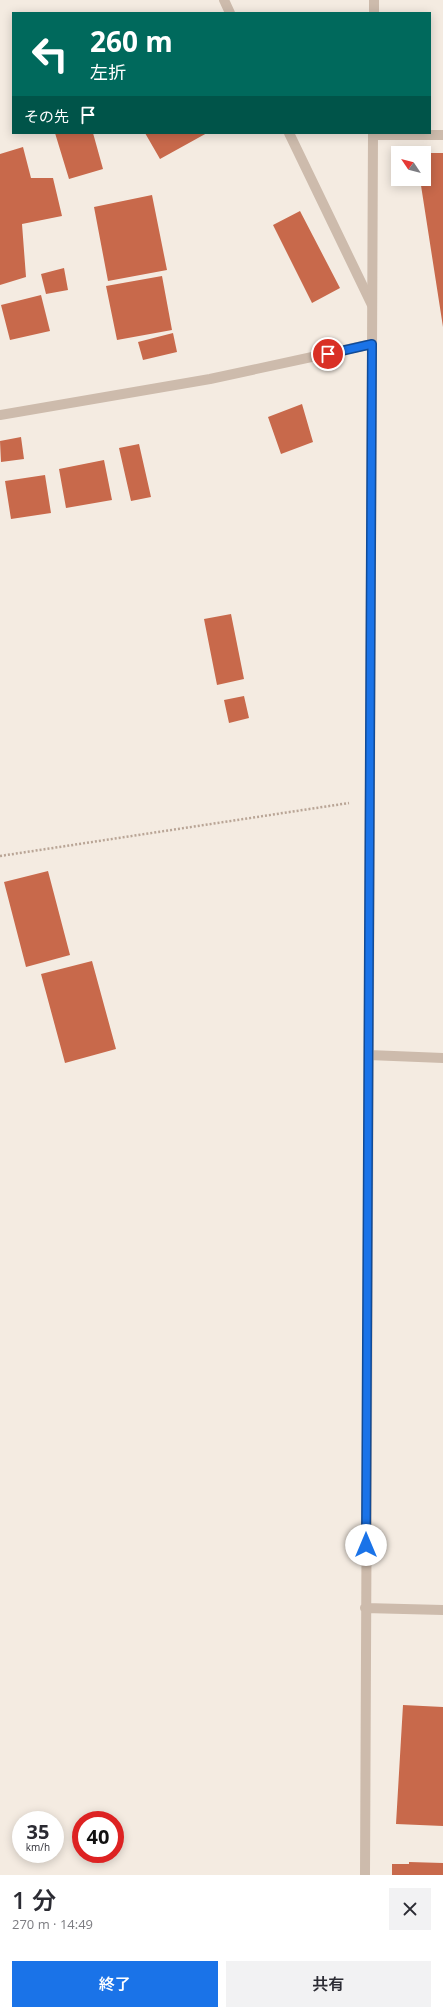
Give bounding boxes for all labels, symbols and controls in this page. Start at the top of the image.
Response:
text: 260 m [90,22,173,60]
icon: left [24,28,76,80]
text: 左折 [90,60,126,84]
icon: arrive [77,104,99,126]
text: その先 [24,106,69,126]
north arrow [391,146,431,186]
map controls [391,146,431,186]
pin [311,337,345,371]
icon: arrive [317,343,339,365]
position arrow [345,1524,387,1566]
speed limit sign: 40 [72,1811,124,1863]
text: 35 [27,1818,49,1845]
text: km/h [26,1840,50,1854]
text: 1 分 [12,1883,56,1916]
button: close [389,1888,431,1930]
text: 270 m · 14:49 [12,1915,93,1933]
button: 終了 [12,1961,218,2007]
button: 共有 [226,1961,431,2007]

